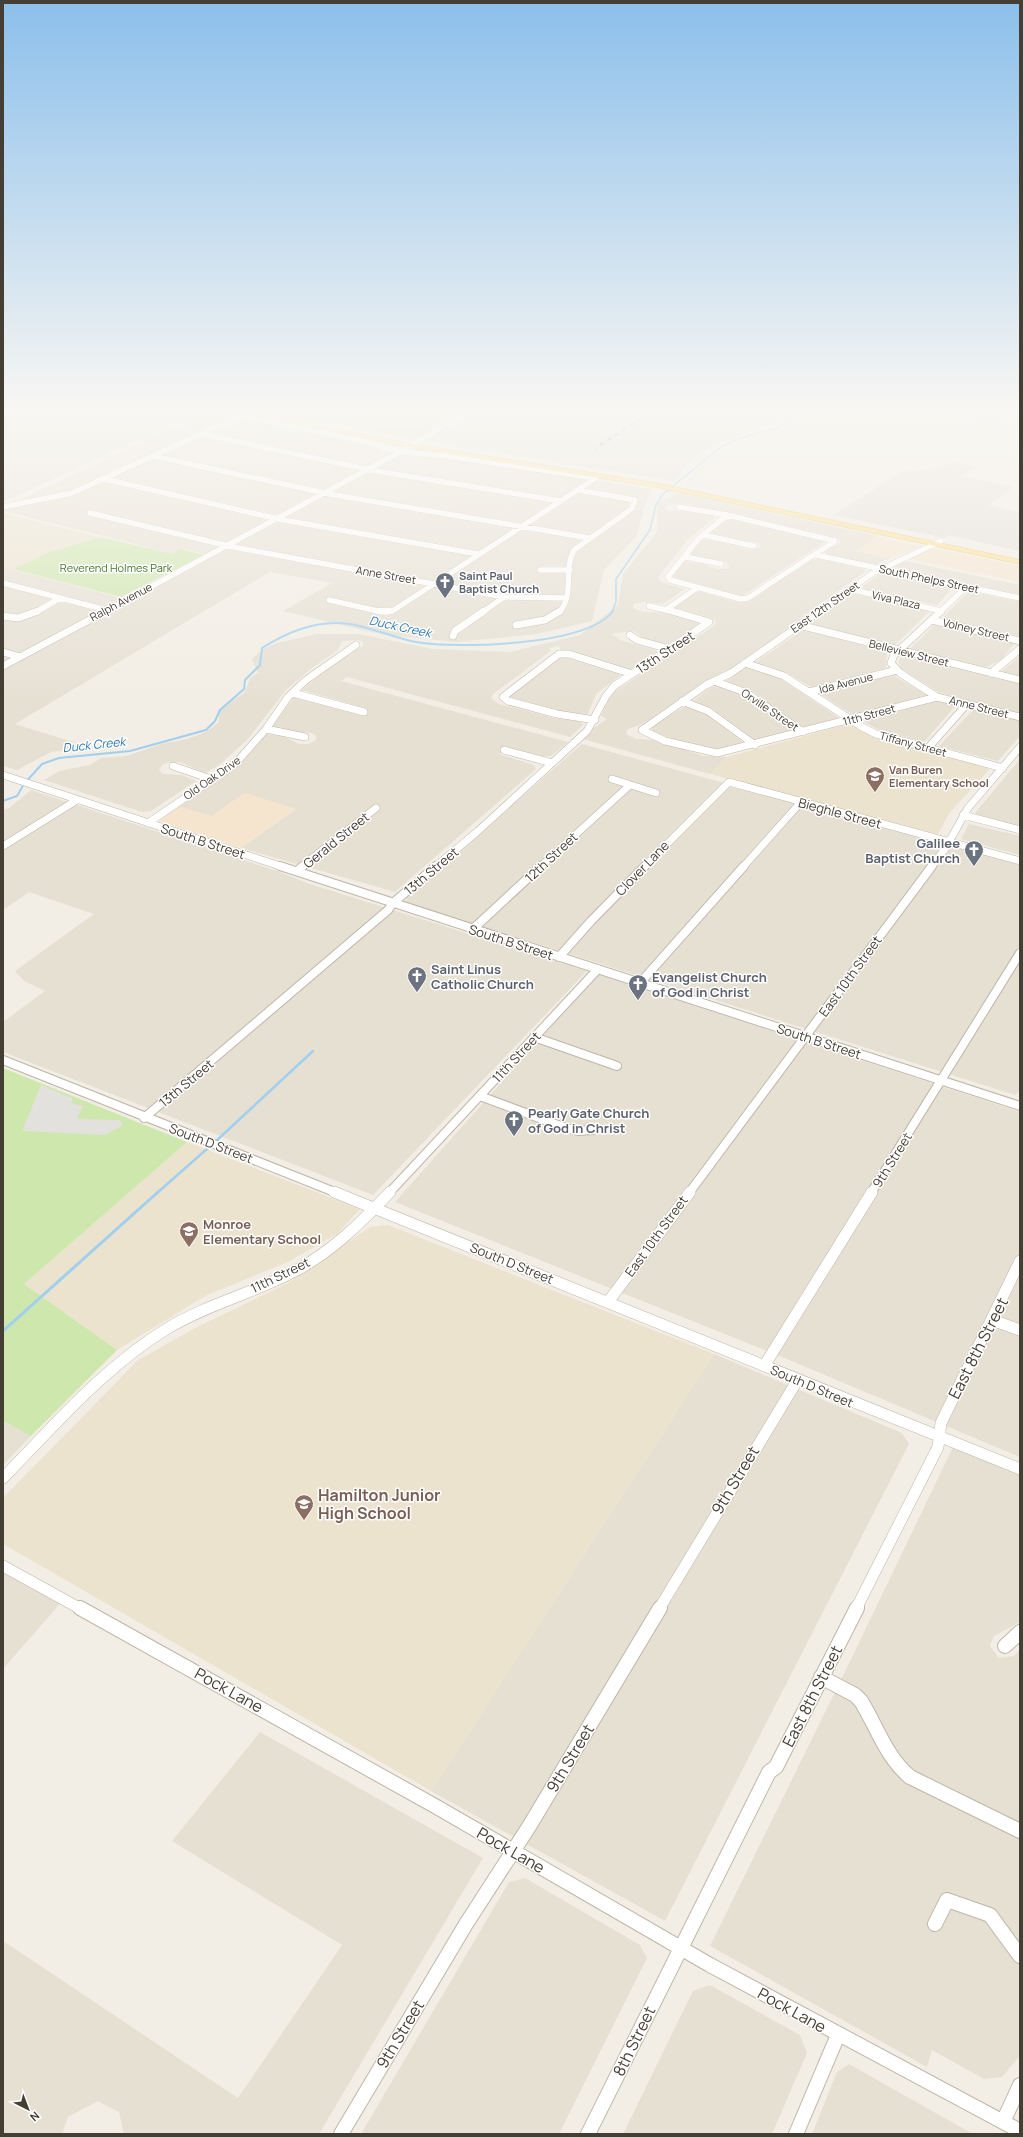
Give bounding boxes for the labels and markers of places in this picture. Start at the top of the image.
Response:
place label: Saint Paul Baptist Church [459,568,539,596]
church icon: Saint Paul Baptist Church [434,571,456,599]
place label: Van Buren Elementary School [889,762,989,790]
school or university icon: Van Buren Elementary School [864,765,886,793]
place label: Galilee Baptist Church [865,834,960,867]
church icon: Galilee Baptist Church [963,839,985,867]
place label: Saint Linus Catholic Church [431,960,534,993]
church icon: Saint Linus Catholic Church [406,965,428,993]
place label: Evangelist Church of God in Christ [652,968,767,1001]
church icon: Evangelist Church of God in Christ [627,973,649,1001]
place label: Pearly Gate Church of God in Christ [528,1104,649,1137]
church icon: Pearly Gate Church of God in Christ [503,1109,525,1137]
place label: Monroe Elementary School [203,1215,321,1248]
school or university icon: Monroe Elementary School [178,1220,200,1248]
place label: Hamilton Junior High School [318,1484,441,1524]
school or university icon: Hamilton Junior High School [293,1493,315,1521]

